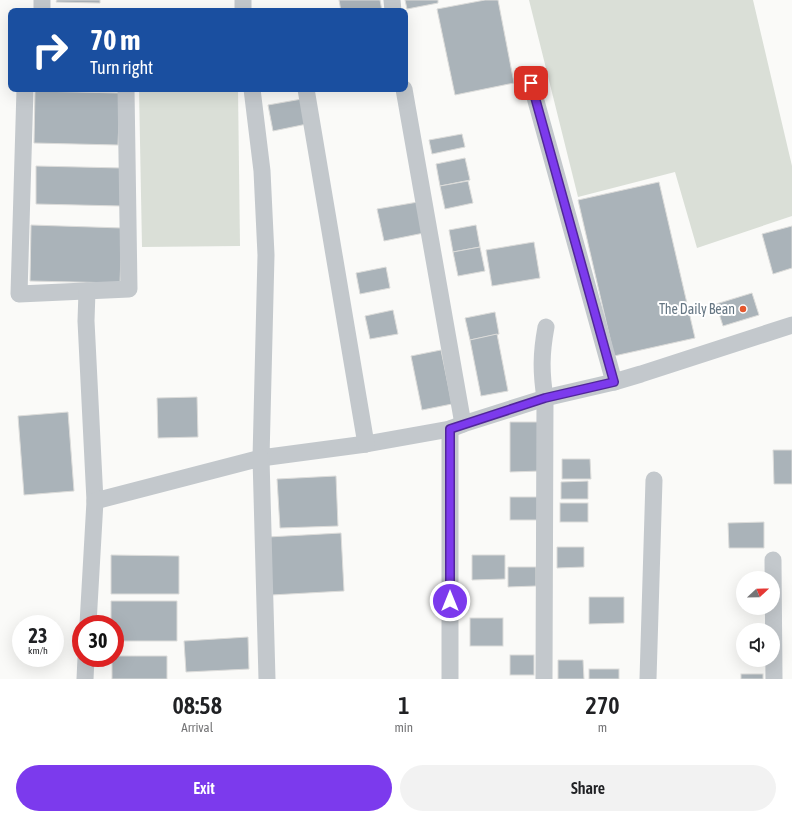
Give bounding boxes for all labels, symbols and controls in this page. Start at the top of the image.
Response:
icon: right [24,24,76,76]
text: 70 m [90,24,140,56]
text: Turn right [90,57,153,78]
pin [514,66,548,100]
icon: arrive [520,72,542,94]
place label: The Daily Bean [659,301,735,317]
marker: The Daily Bean [738,304,748,314]
north arrow [736,571,780,615]
map controls [736,571,780,667]
position arrow [429,580,471,622]
speed limit sign: 30 [72,615,124,667]
button: sound [736,623,780,667]
text: 23 [29,624,47,647]
text: km/h [28,645,48,656]
text: 08:58 [173,692,222,719]
text: 1 [398,692,409,719]
text: 270 [586,692,619,719]
text: Arrival [181,720,213,735]
text: min [394,720,413,735]
text: m [598,720,607,735]
button: Exit [16,765,392,811]
button: Share [400,765,776,811]

